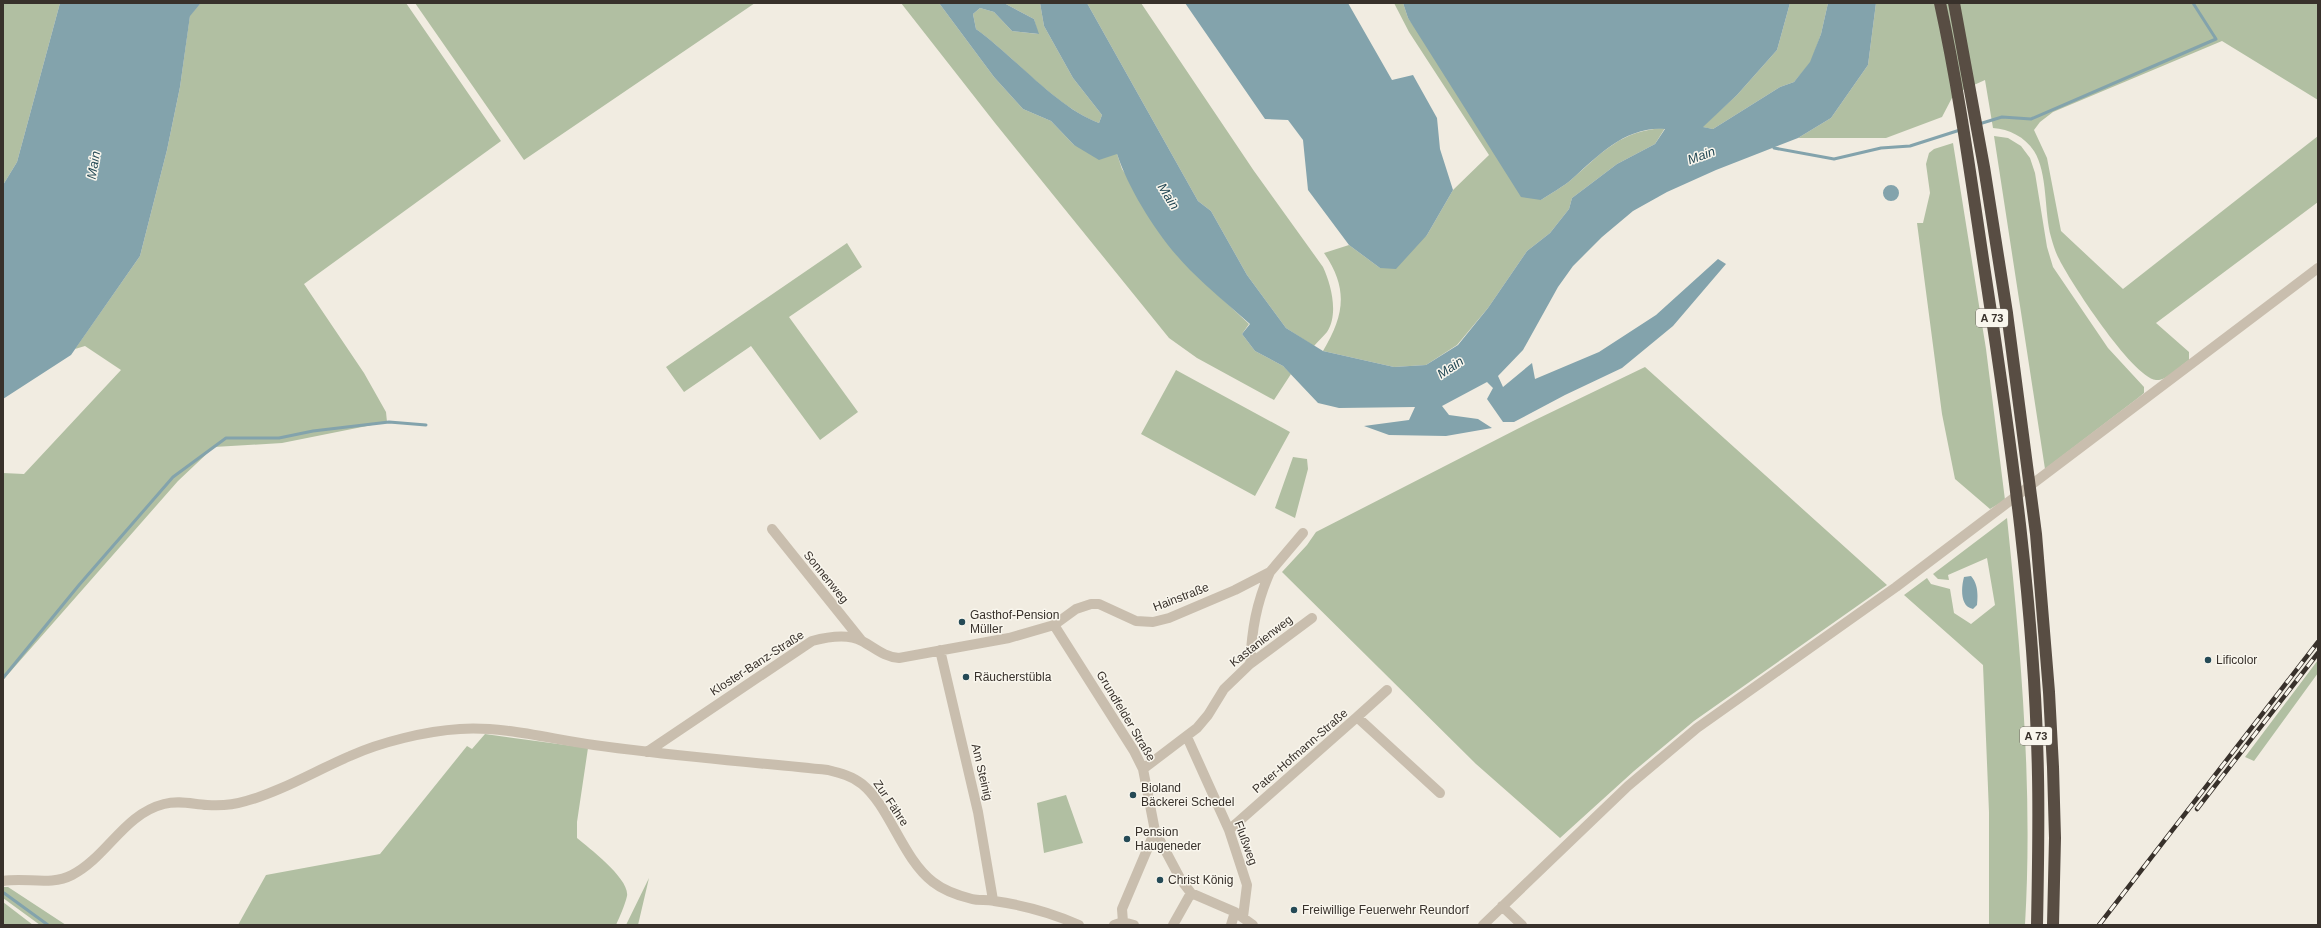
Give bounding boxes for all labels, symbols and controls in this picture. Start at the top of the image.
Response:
water label: Main [1685,144,1717,167]
water label: Main [84,150,103,180]
water label: Main [1155,180,1182,212]
road number: A 73 [1976,309,2008,327]
water label: Main [1434,353,1466,382]
street label: Sonnenweg [801,548,851,606]
street label: Hainstraße [1151,580,1211,614]
place label: Gasthof-Pension Müller [970,608,1059,636]
street label: Kastanienweg [1227,612,1295,670]
marker: Gasthof-Pension Müller [957,617,967,627]
street label: Kloster-Banz-Straße [708,627,807,698]
place label: Lificolor [2216,653,2257,667]
marker: Lificolor [2203,655,2213,665]
street label: Grundfelder Straße [1094,668,1159,764]
place label: Räucherstübla [974,670,1052,684]
marker: Räucherstübla [961,672,971,682]
street label: Pater-Hofmann-Straße [1250,706,1351,796]
road number: A 73 [2020,727,2052,745]
street label: Am Steinig [969,742,995,802]
street label: Zur Fähre [870,777,912,829]
place label: Bioland Bäckerei Schedel [1141,781,1234,809]
marker: Bioland Bäckerei Schedel [1128,790,1138,800]
street label: Flußweg [1232,819,1260,867]
place label: Pension Haugeneder [1135,825,1201,853]
marker: Pension Haugeneder [1122,834,1132,844]
place label: Christ König [1168,873,1233,887]
marker: Christ König [1155,875,1165,885]
place label: Freiwillige Feuerwehr Reundorf [1302,903,1469,917]
marker: Freiwillige Feuerwehr Reundorf [1289,905,1299,915]

